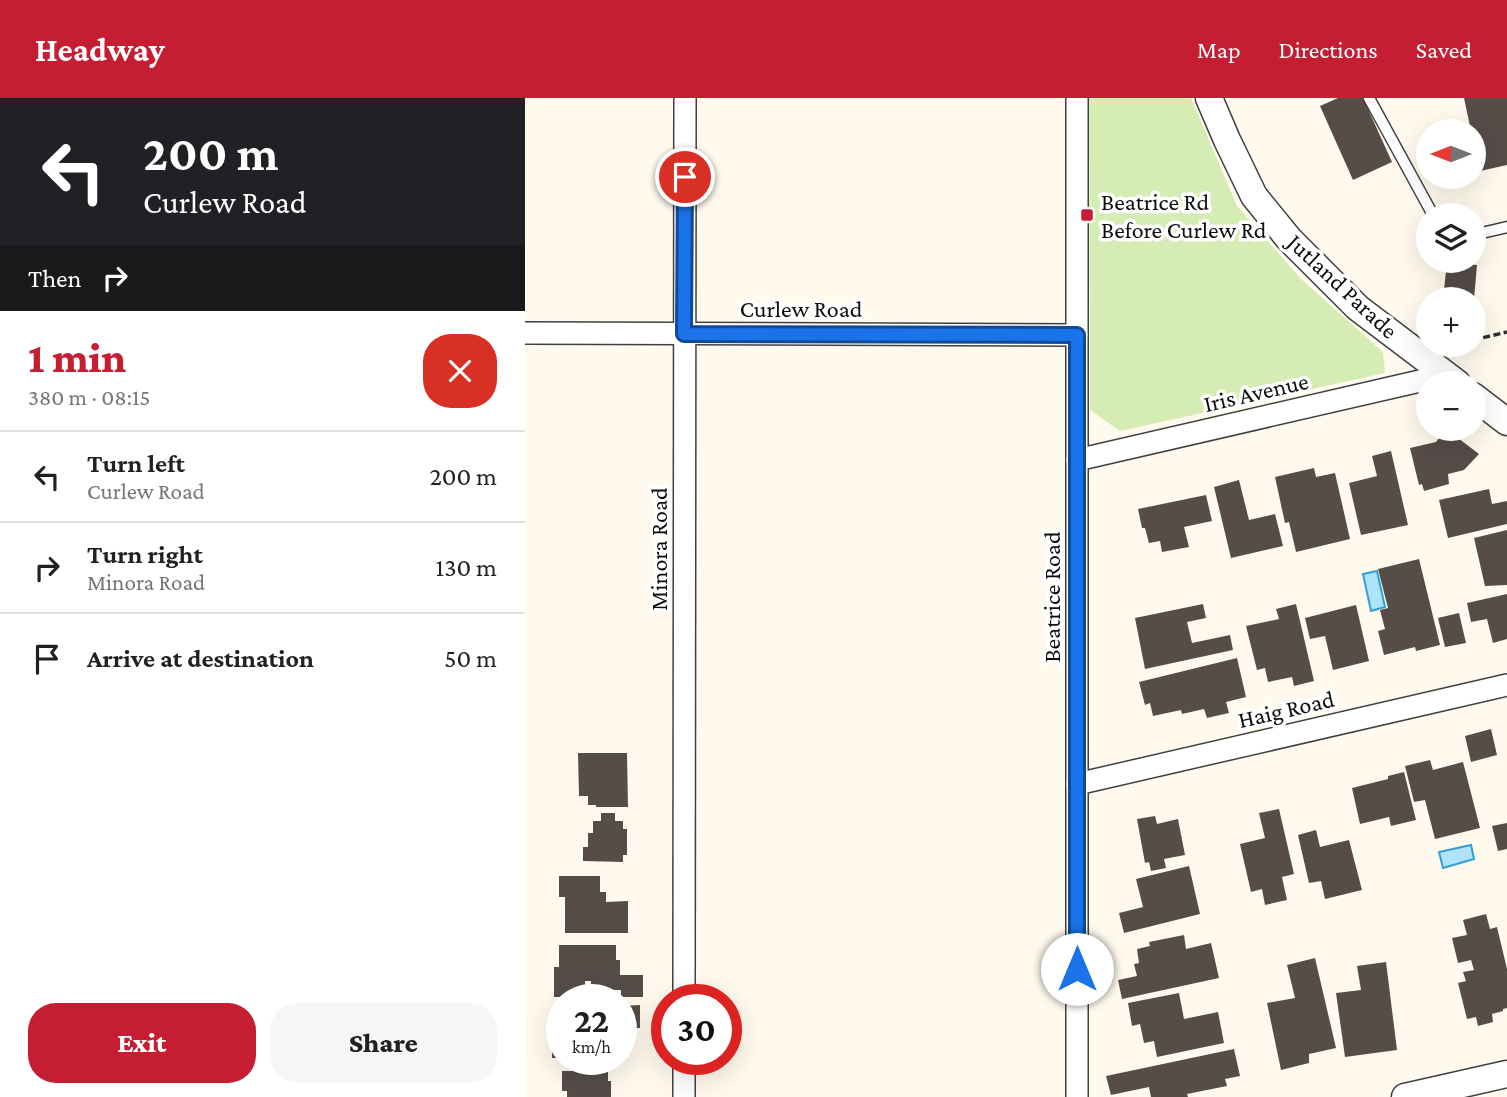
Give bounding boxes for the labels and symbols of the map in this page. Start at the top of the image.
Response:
north arrow [1416,119,1486,189]
pin [655,147,715,207]
place label: Beatrice Rd Before Curlew Rd [1101,188,1267,243]
marker: Beatrice Rd Before Curlew Rd [1079,207,1095,223]
street label: Jutland Parade [1281,227,1404,344]
street label: Curlew Road [740,295,863,322]
street label: Iris Avenue [1201,367,1311,417]
street label: Minora Road [645,487,672,611]
street label: Beatrice Road [1038,531,1065,663]
street label: Haig Road [1235,685,1337,733]
position arrow [1040,932,1114,1006]
speed limit sign: 30 [651,984,742,1075]

